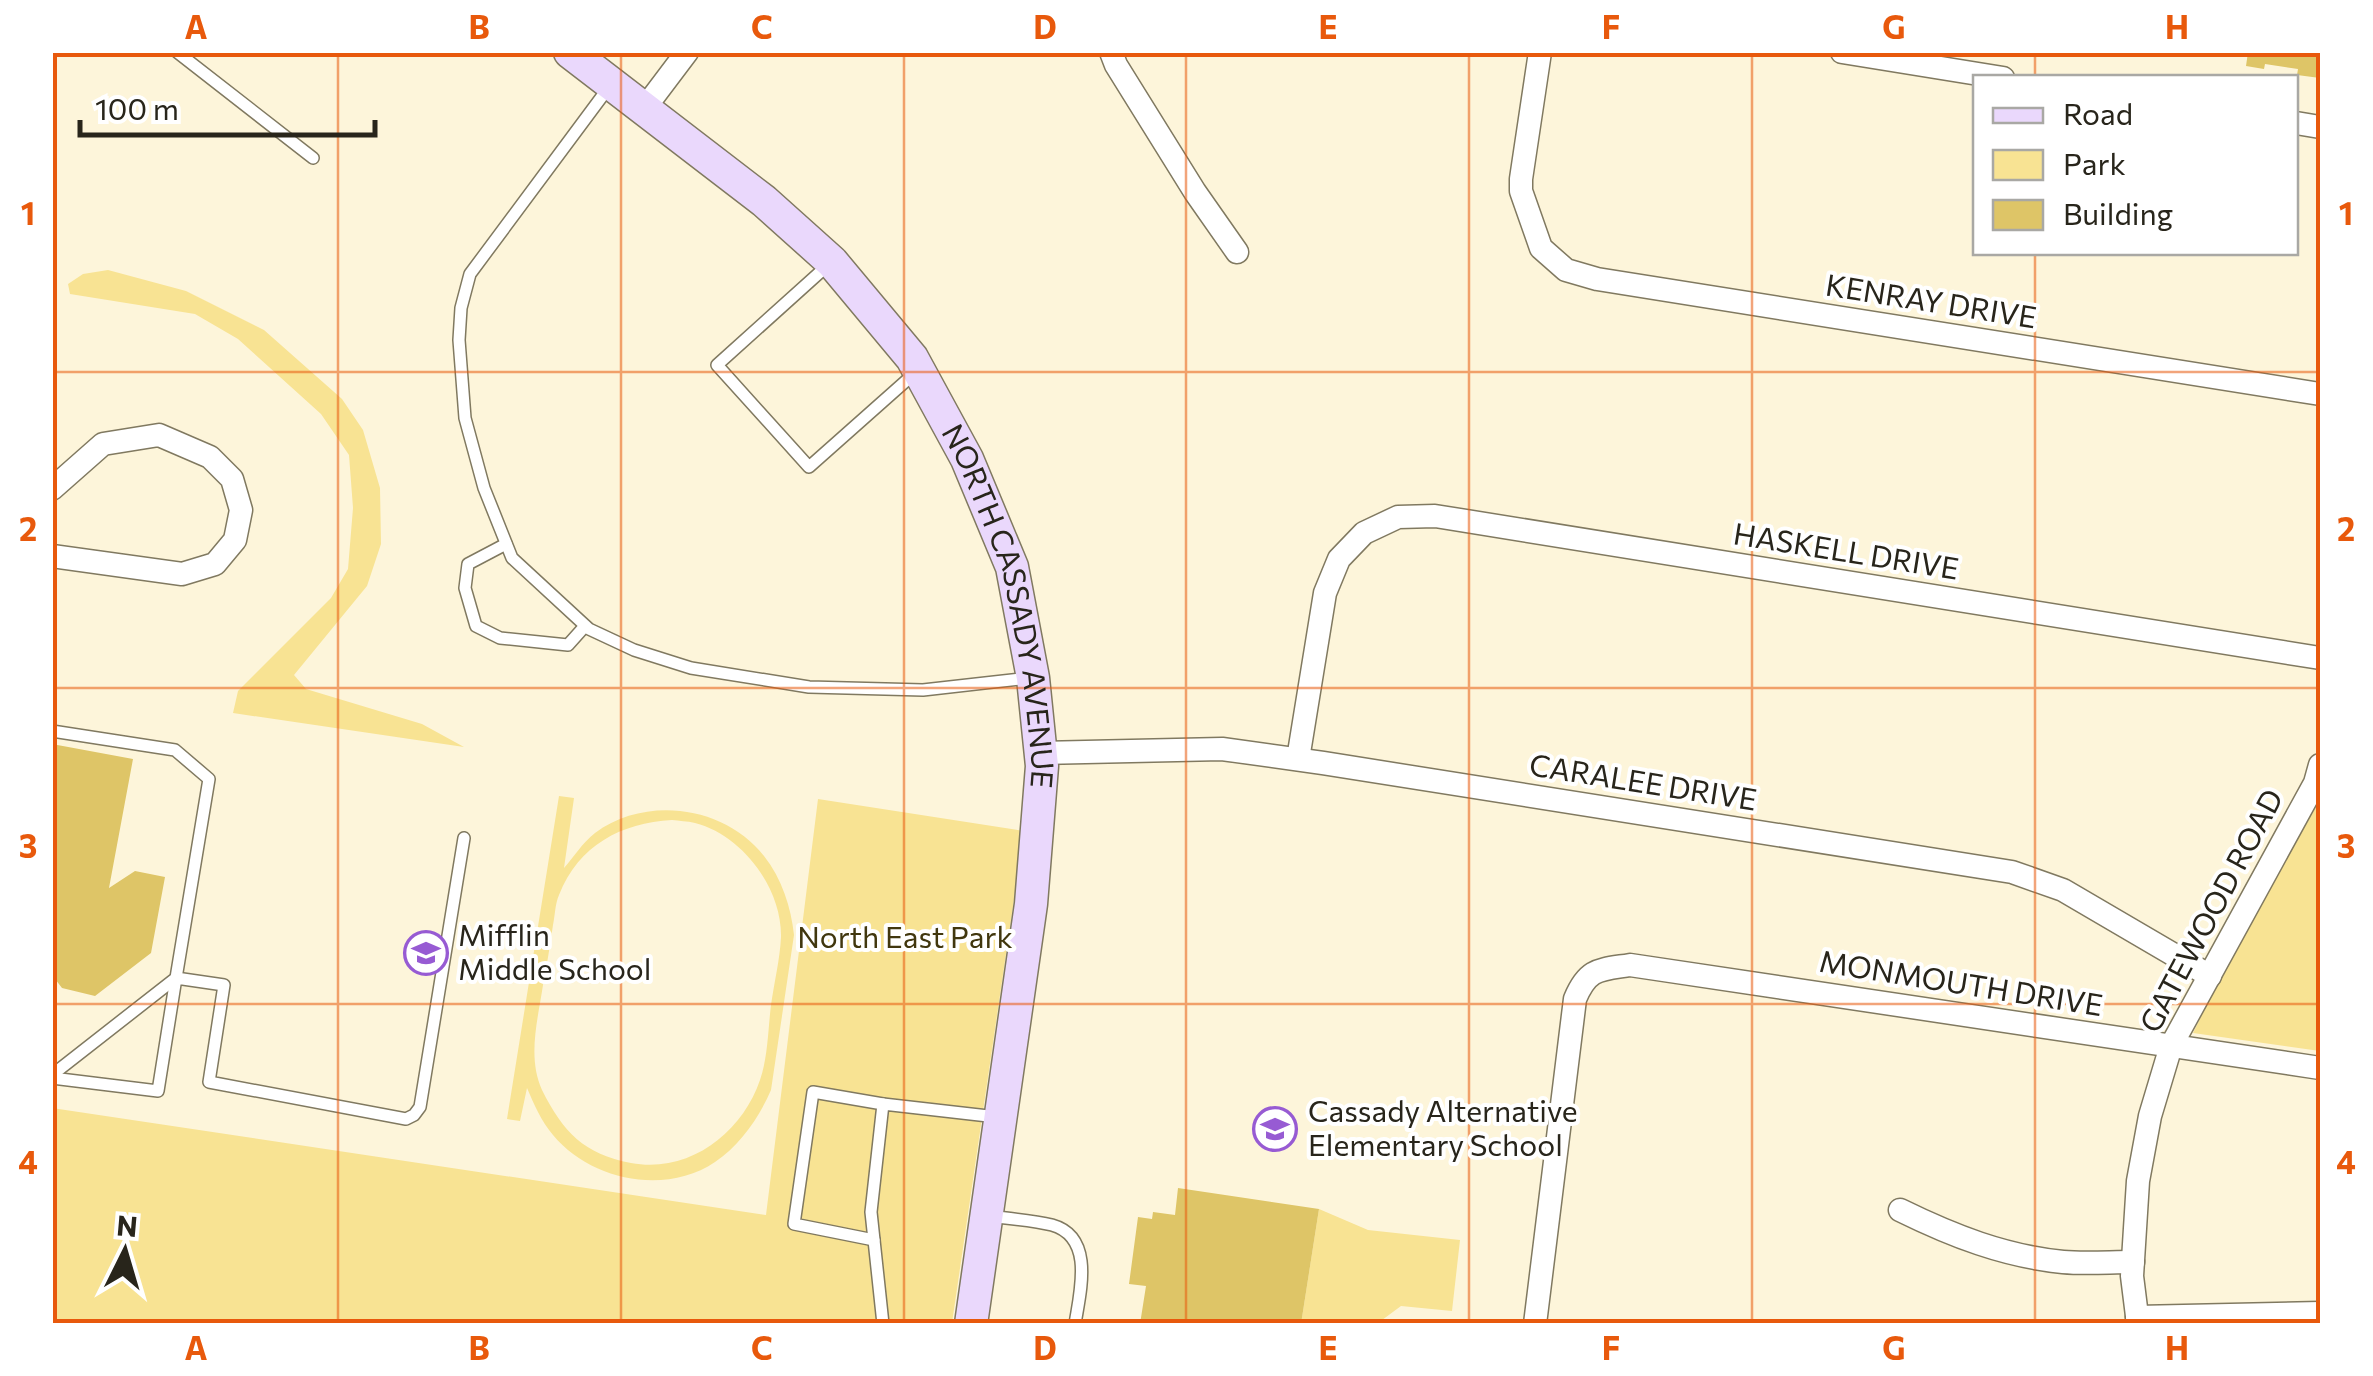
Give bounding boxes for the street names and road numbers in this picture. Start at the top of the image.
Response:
street label: KENRAY DRIVE [1823,265,2039,334]
street label: NORTH CASSADY AVENUE [936,417,1063,790]
street label: HASKELL DRIVE [1731,513,1962,586]
street label: CARALEE DRIVE [1527,744,1760,817]
street label: GATEWOOD ROAD [2130,782,2290,1038]
street label: MONMOUTH DRIVE [1817,941,2106,1022]

